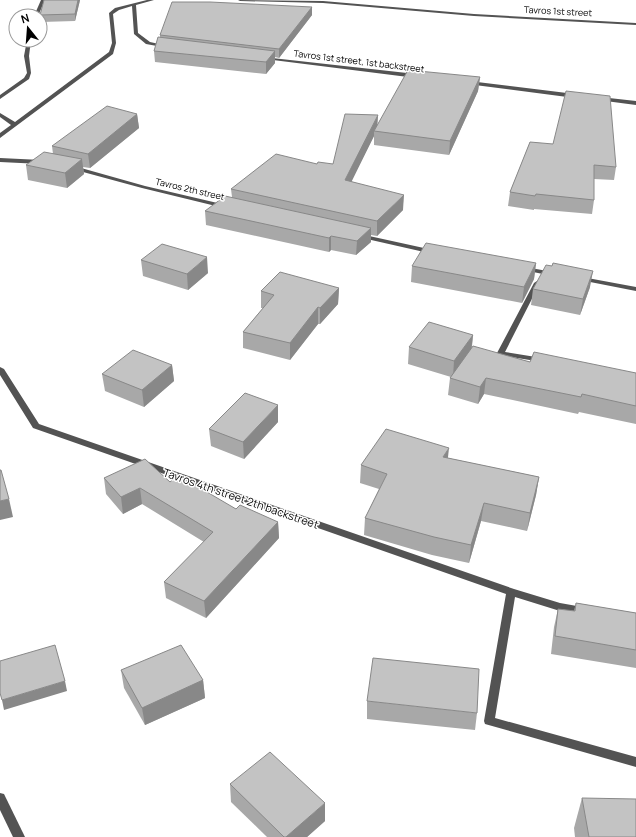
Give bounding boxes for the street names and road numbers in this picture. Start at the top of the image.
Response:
street label: Tavros 1st street [524,3,593,19]
street label: Tavros 1st street, 1st backstreet [293,47,425,76]
street label: Tavros 2th street [154,175,226,203]
street label: Tavros 4th street 2th backstreet [161,464,321,532]

